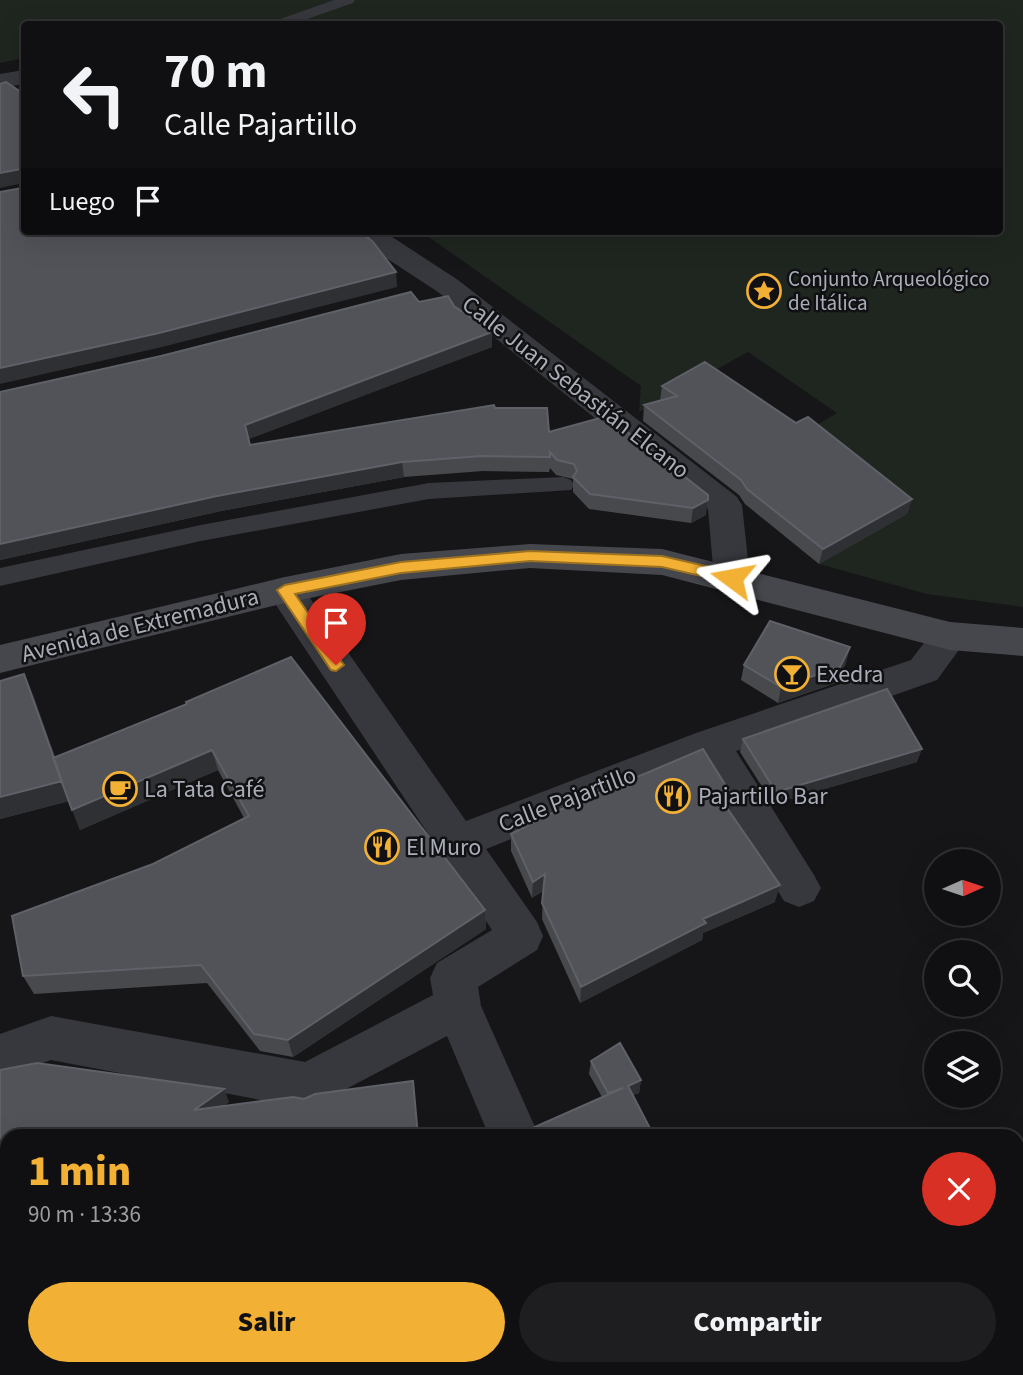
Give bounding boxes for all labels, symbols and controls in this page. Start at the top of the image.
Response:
text: 70 m [164,37,268,107]
icon: left [49,49,140,140]
text: Calle Pajartillo [164,102,357,148]
icon: arrive [129,182,167,220]
text: Luego [49,183,115,220]
place label: Conjunto Arqueológico de Itálica [788,264,990,318]
place icon: Conjunto Arqueológico de Itálica [745,272,783,310]
street label: Calle Juan Sebastián Elcano [454,287,697,488]
position arrow [695,541,769,615]
street label: Avenida de Extremadura [18,579,263,672]
pin [306,593,366,665]
icon: arrive [317,604,355,642]
bar icon: Exedra [773,655,811,693]
place label: Exedra [816,657,883,692]
street label: Calle Pajartillo [493,757,641,842]
cafe icon: La Tata Café [101,770,139,808]
place label: La Tata Café [144,772,264,807]
restaurant icon: Pajartillo Bar [654,777,692,815]
place label: Pajartillo Bar [698,779,828,814]
restaurant icon: El Muro [363,828,401,866]
place label: El Muro [406,830,481,865]
north arrow [924,849,1001,926]
map controls [924,849,1001,1108]
button: search [924,940,1001,1017]
button: layers [924,1031,1001,1108]
text: 1 min [28,1142,131,1202]
button: close [922,1152,996,1226]
text: 90 m · 13:36 [28,1198,141,1231]
button: Salir [28,1282,505,1362]
button: Compartir [519,1282,996,1362]

